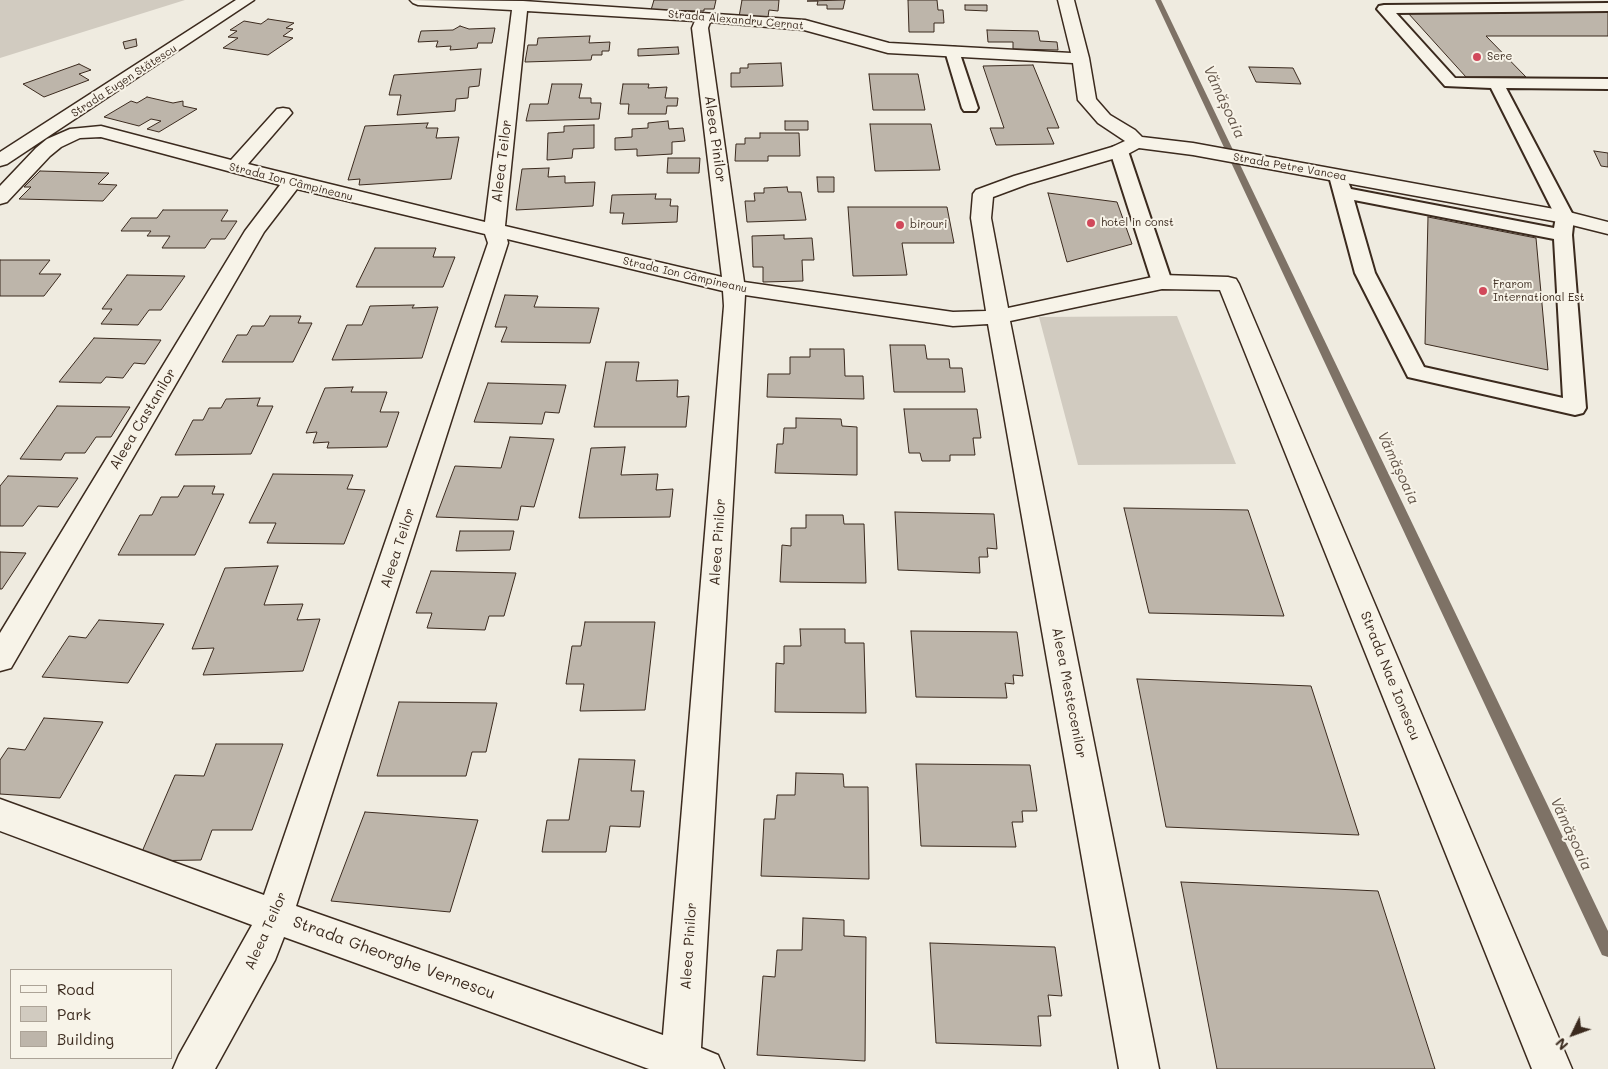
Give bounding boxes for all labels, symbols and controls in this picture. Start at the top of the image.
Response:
street label: Strada Alexandru Cernat [667,7,805,33]
street label: Strada Eugen Stătescu [69,42,179,120]
place label: Sere [1487,50,1512,64]
marker: Sere [1471,51,1483,63]
water label: Vămășoaia [1199,62,1249,142]
street label: Aleea Pinilor [701,95,729,183]
street label: Aleea Teilor [489,119,515,203]
street label: Strada Petre Vancea [1232,151,1348,183]
street label: Strada Ion Câmpineanu [228,160,354,204]
place label: hotel in const [1101,216,1174,230]
marker: hotel in const [1085,217,1097,229]
place label: birouri [910,218,947,232]
marker: birouri [894,219,906,231]
street label: Strada Ion Câmpineanu [622,254,748,296]
place label: Frarom International Est [1493,278,1584,304]
marker: Frarom International Est [1477,285,1489,297]
street label: Aleea Castanilor [106,365,180,473]
water label: Vămășoaia [1373,428,1423,508]
street label: Aleea Pinilor [707,498,729,586]
street label: Aleea Teilor [377,506,419,590]
street label: Strada Nae Ionescu [1356,609,1424,743]
street label: Aleea Mestecenilor [1048,626,1090,760]
water label: Vămășoaia [1546,794,1596,874]
street label: Aleea Teilor [241,890,291,972]
street label: Aleea Pinilor [678,902,700,990]
street label: Strada Gheorghe Vernescu [290,912,498,1004]
legend [10,969,172,1059]
text: Road [57,979,94,999]
text: Park [57,1004,91,1024]
north arrow [1548,1009,1598,1059]
text: Building [57,1029,114,1049]
text: N [1551,1034,1572,1055]

